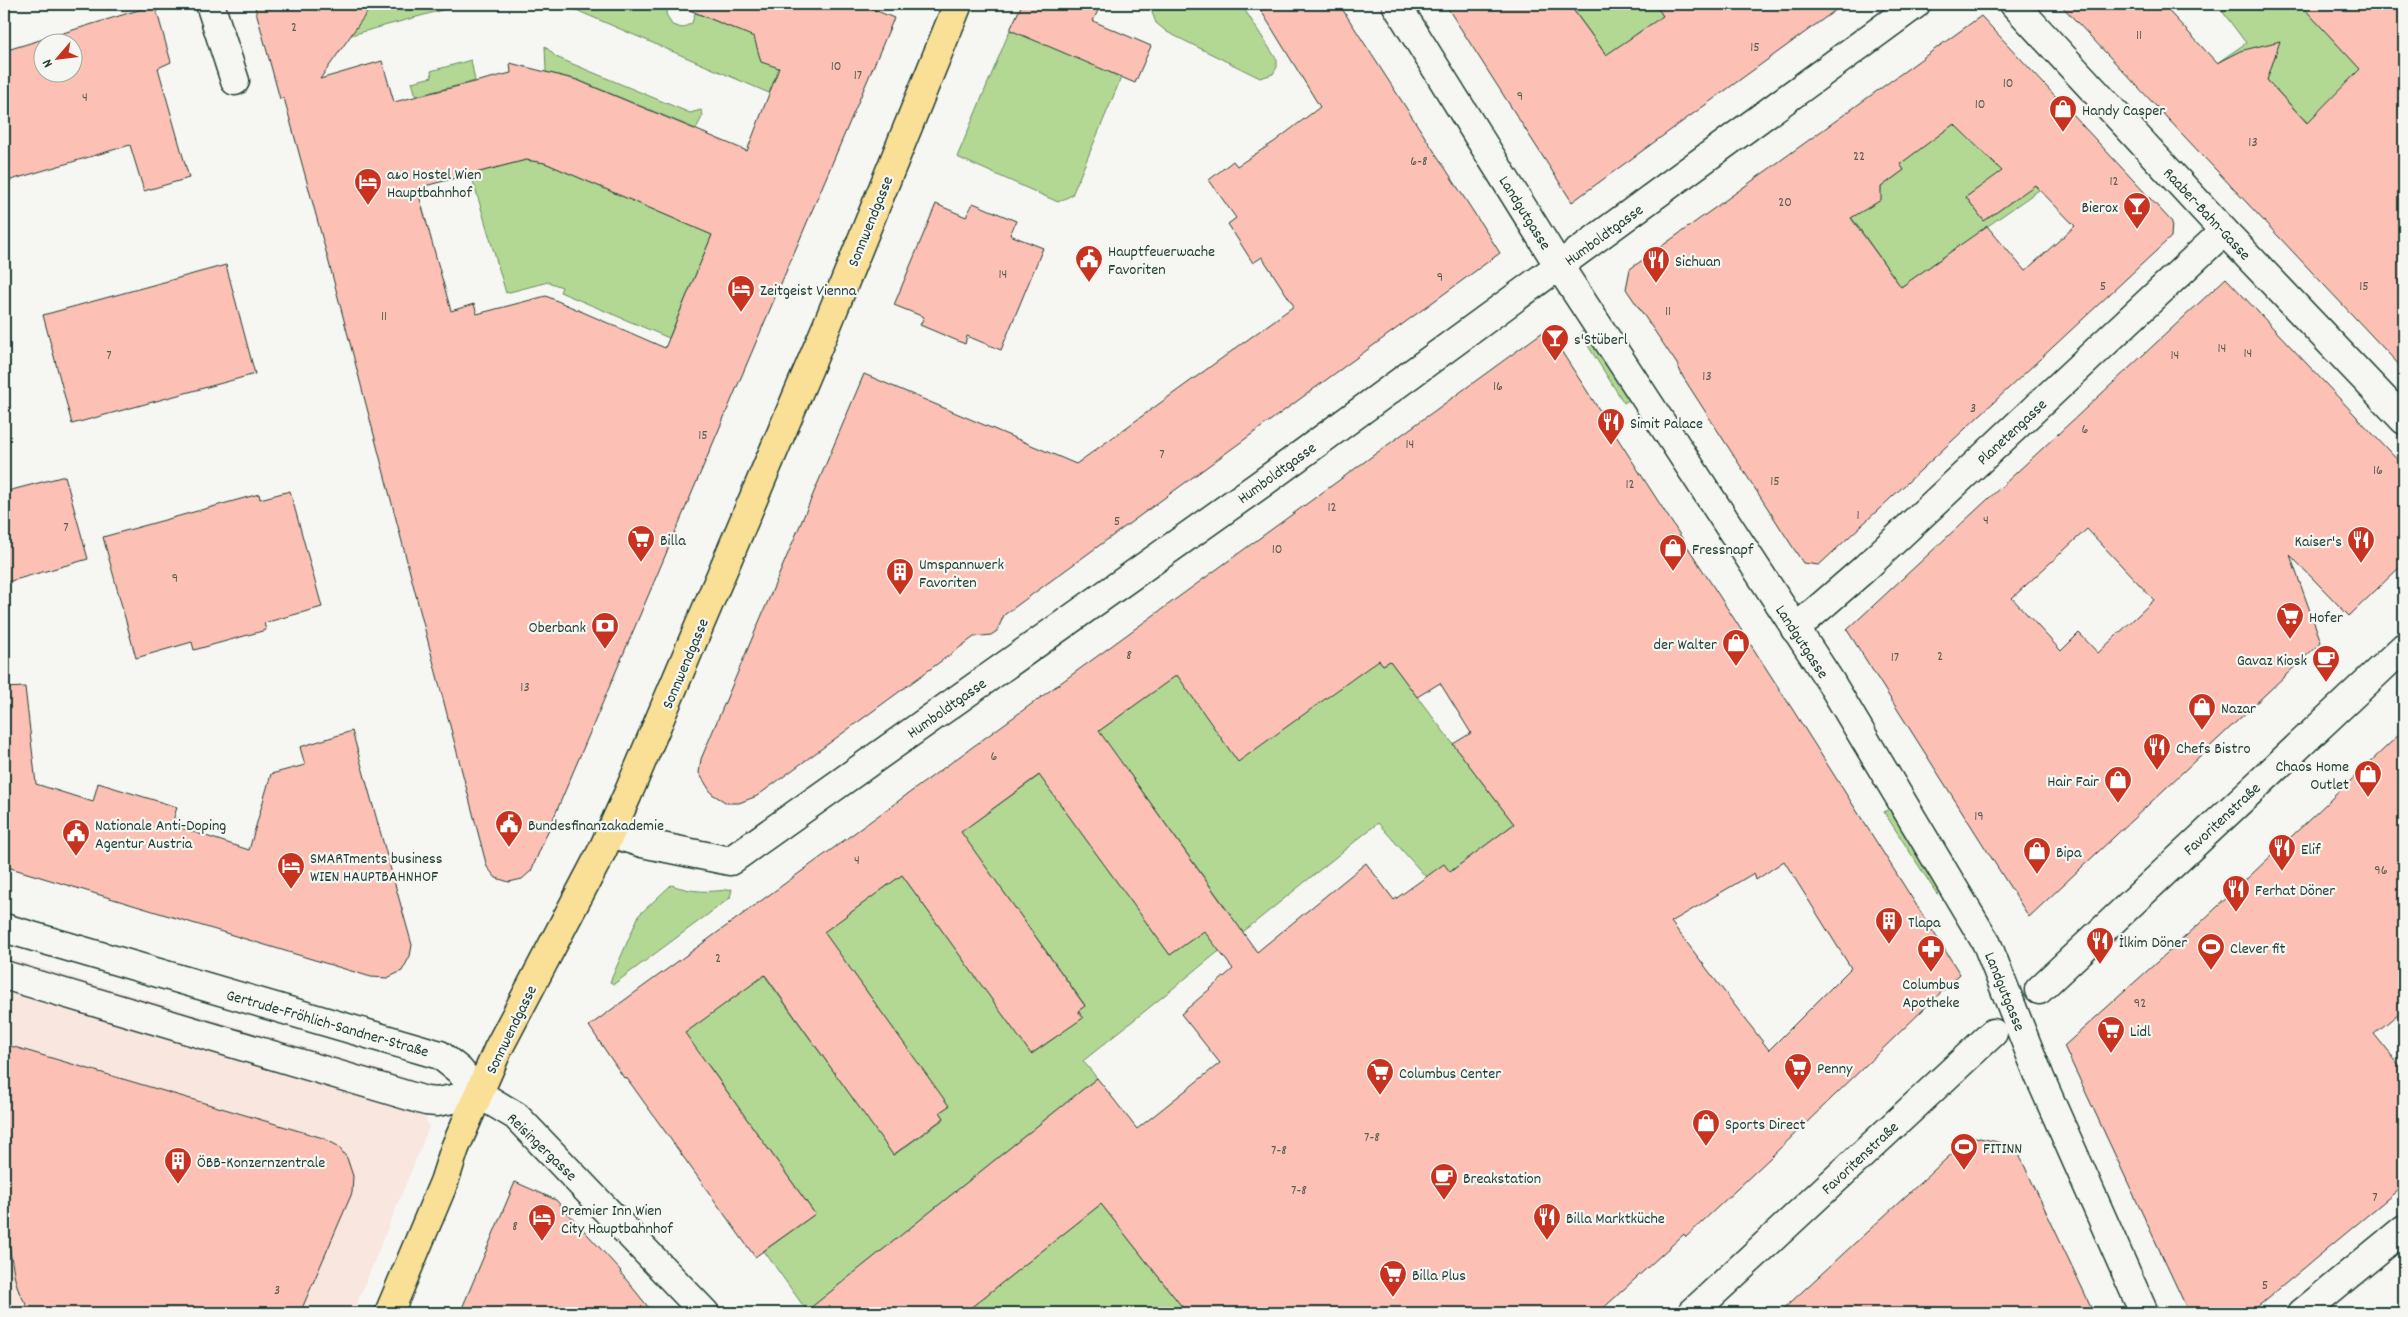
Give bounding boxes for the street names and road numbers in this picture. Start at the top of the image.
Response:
street label: Raaber-Bahn-Gasse [2157,163,2255,266]
street label: Landgutgasse [1492,172,1556,255]
street label: Sonnwendgasse [843,173,900,271]
street label: Humboldtgasse [1560,200,1649,272]
street label: Planetengasse [1973,394,2053,471]
street label: Humboldtgasse [1233,438,1322,510]
street label: Landgutgasse [1768,601,1833,684]
street label: Sonnwendgasse [657,615,716,713]
street label: Humboldtgasse [903,673,992,745]
street label: Favoritenstraße [2179,778,2267,862]
street label: Landgutgasse [1977,949,2030,1035]
street label: Sonnwendgasse [481,982,544,1078]
street label: Gertrude-Fröhlich-Sandner-Straße [223,984,431,1064]
street label: Reisingergasse [501,1108,582,1187]
street label: Favoritenstraße [1817,1117,1905,1201]

